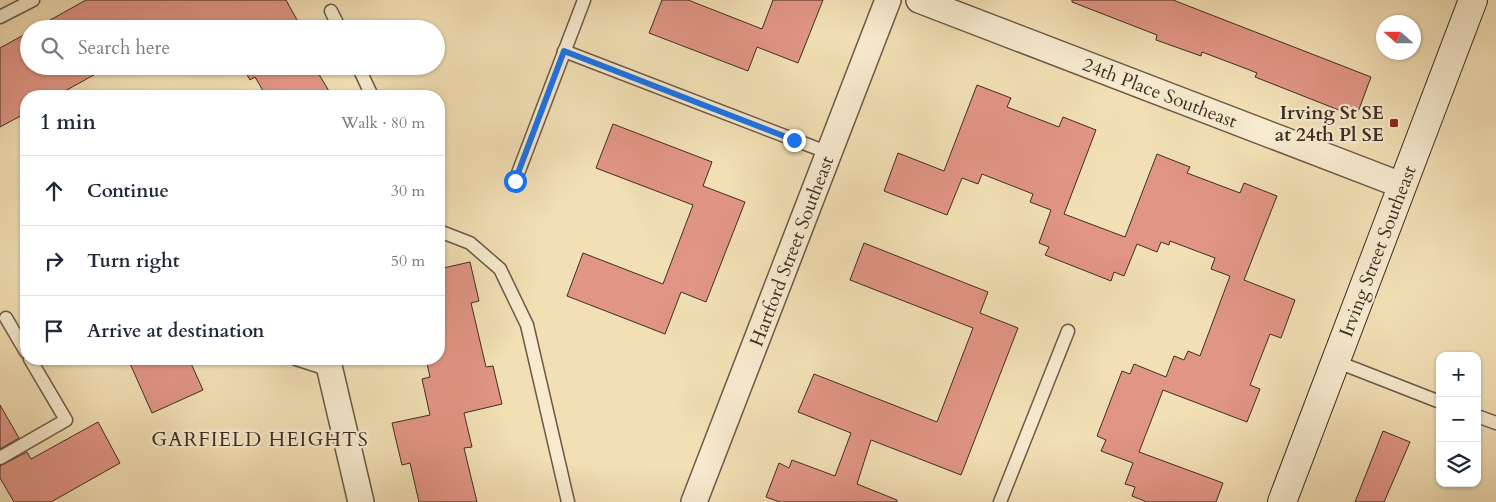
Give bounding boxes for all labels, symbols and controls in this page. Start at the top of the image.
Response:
north arrow [1376,15,1421,60]
search box [20,20,445,75]
icon: search [38,34,66,62]
text: Search here [78,35,170,61]
street label: 24th Place Southeast [1079,51,1241,134]
place label: Irving St SE at 24th Pl SE [1275,100,1384,148]
text: 1 min [40,108,96,137]
text: Walk · 80 m [341,112,425,134]
marker: Irving St SE at 24th Pl SE [1388,117,1400,129]
route end [783,129,806,152]
street label: Hartford Street Southeast [744,152,840,350]
street label: Irving Street Southeast [1333,162,1423,341]
route start [504,170,527,193]
icon: ahead [40,177,68,205]
text: Continue [87,178,169,204]
text: 30 m [391,180,425,202]
icon: right [40,247,68,275]
text: Turn right [87,248,179,274]
text: 50 m [391,250,425,272]
icon: arrive [40,317,68,345]
text: Arrive at destination [87,318,264,344]
map controls [1436,352,1481,487]
button: + [1436,352,1481,397]
button: − [1436,397,1481,442]
district label: GARFIELD HEIGHTS [151,426,369,453]
button: layers [1436,442,1481,487]

